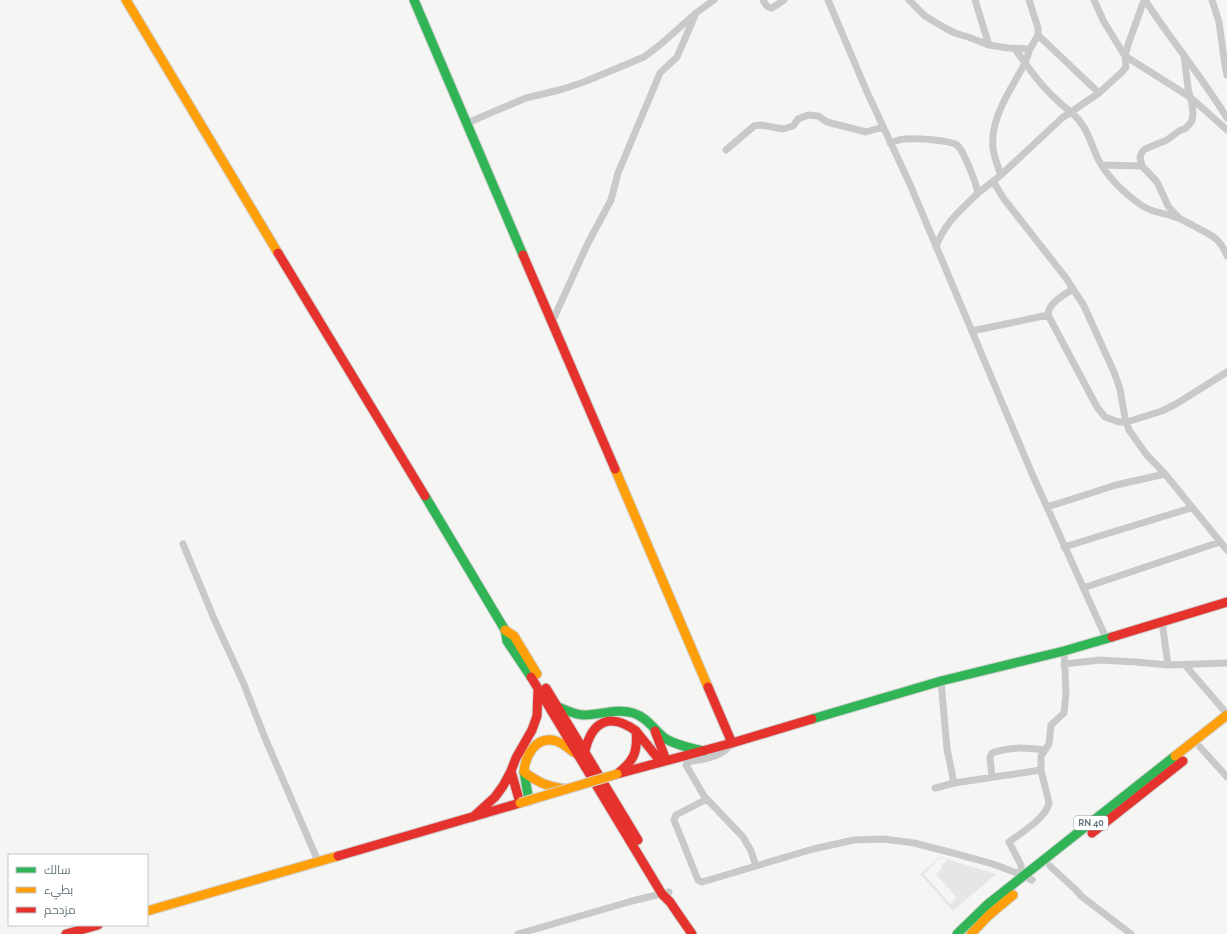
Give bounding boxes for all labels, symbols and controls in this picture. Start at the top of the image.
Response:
road number: RN 40 [1074,816,1108,830]
legend [8,854,148,926]
text: سالك [44,863,71,877]
text: بطيء [44,883,73,900]
text: مزدحم [44,903,76,918]

